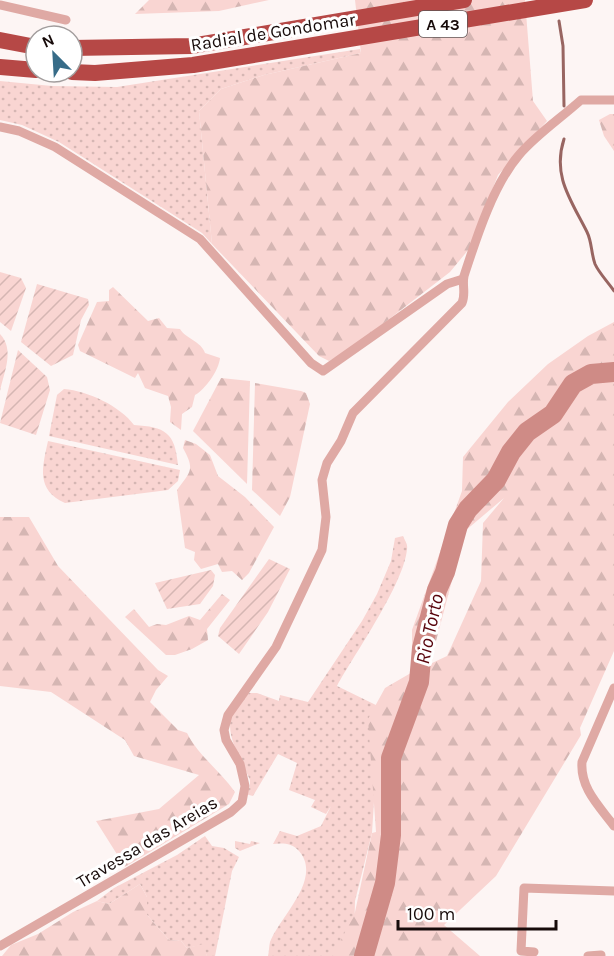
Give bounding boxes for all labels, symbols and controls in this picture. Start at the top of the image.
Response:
street label: Radial de Gondomar [189,8,357,56]
road number: A 43 [419,11,467,37]
north arrow [24,24,84,84]
text: N [39,30,57,52]
water label: Rio Torto [411,592,448,666]
street label: Travessa das Areias [72,791,222,893]
scale bar [398,893,556,931]
text: 100 m [407,903,455,925]

